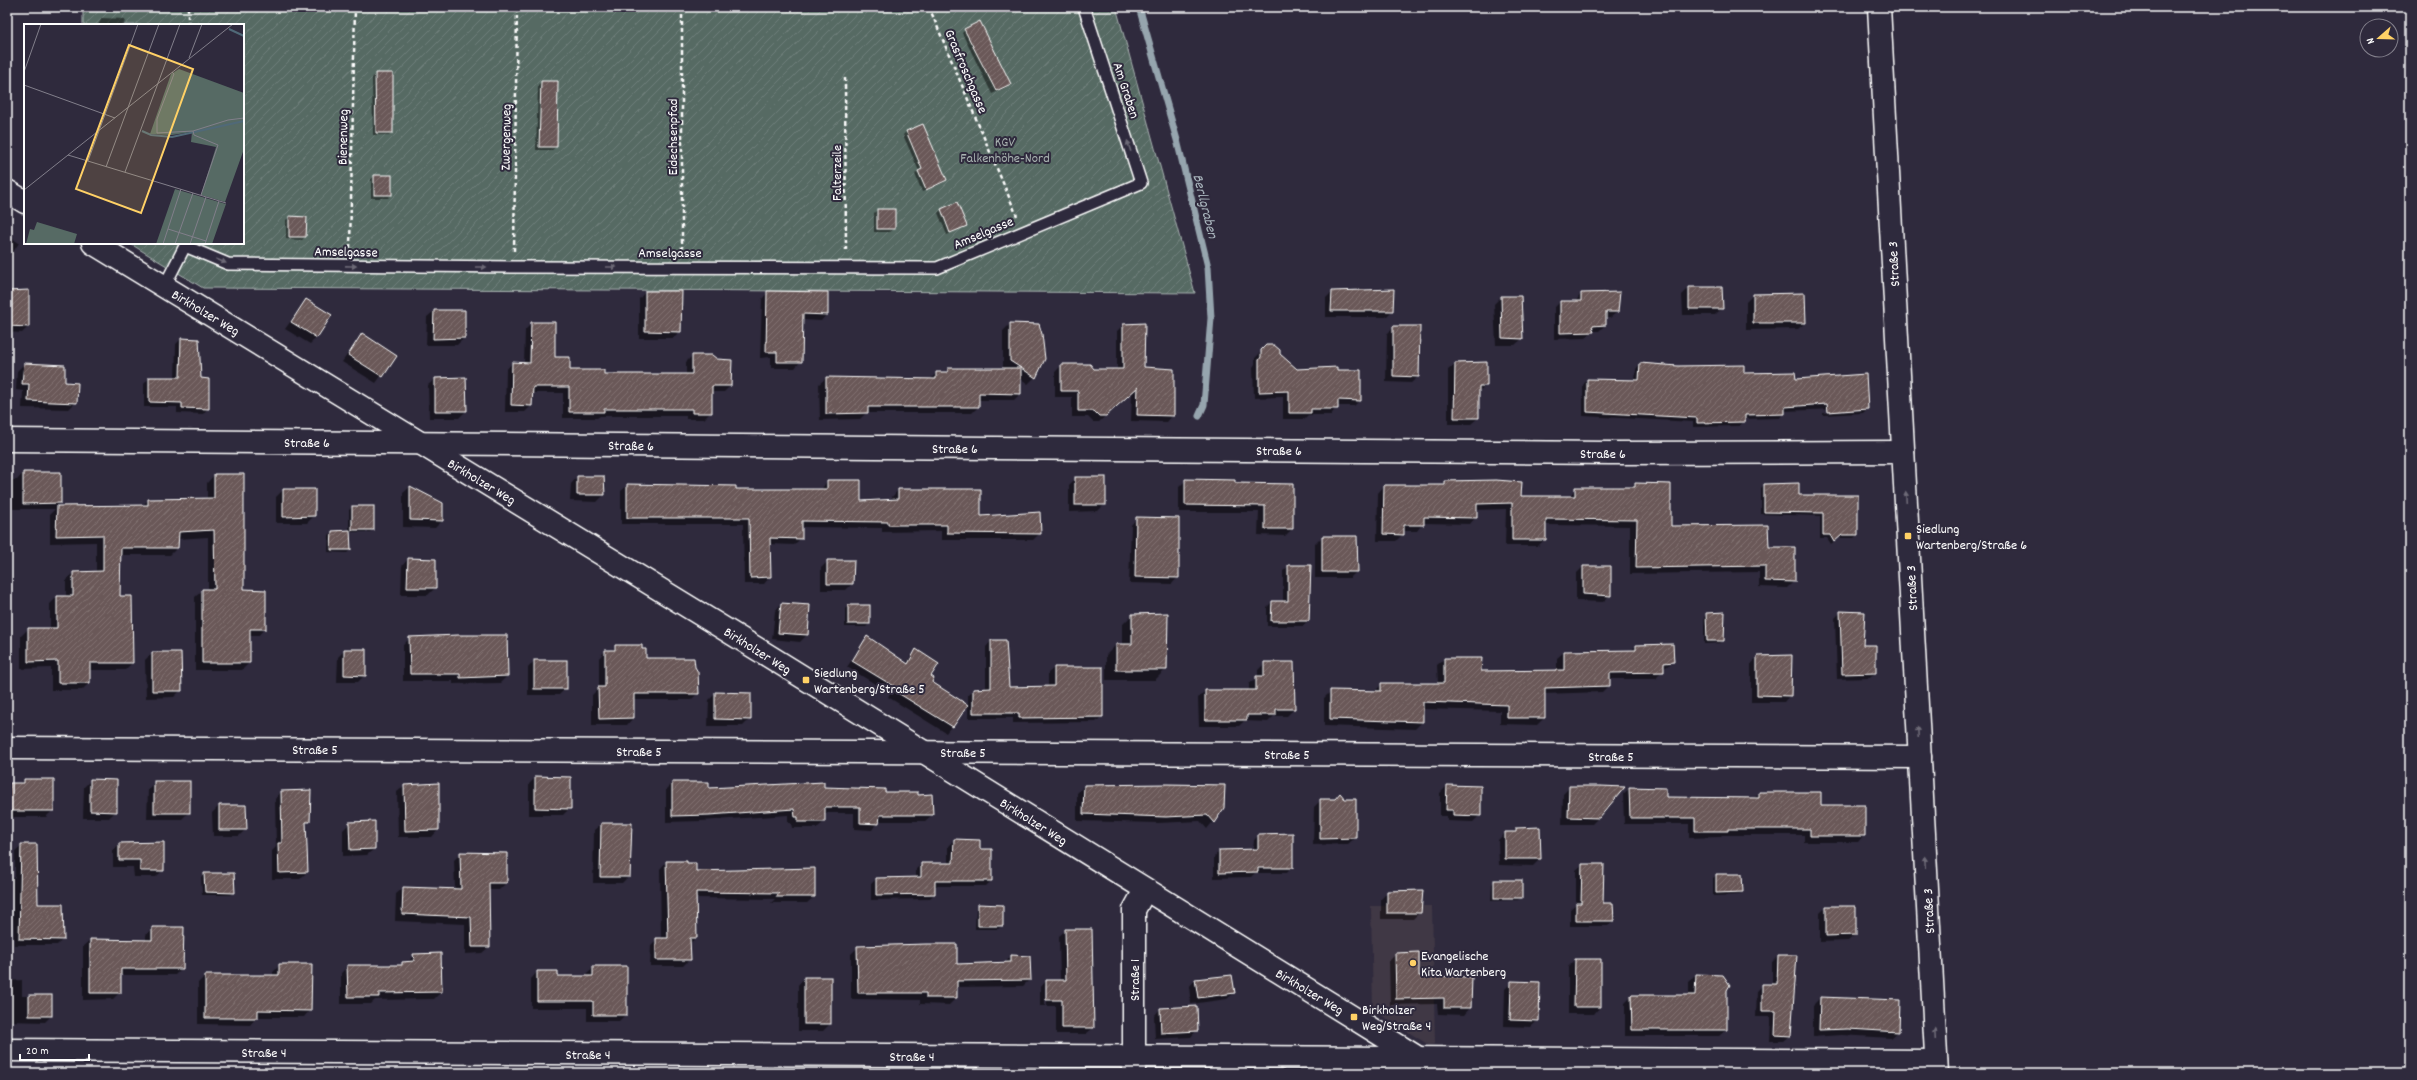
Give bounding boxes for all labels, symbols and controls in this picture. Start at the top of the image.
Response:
north arrow [2359,18,2399,58]
inset map [24,24,244,244]
street label: Grasfroschgasse [938,27,992,117]
text: N [2363,35,2380,46]
street label: Am Graben [1107,60,1144,121]
street label: Eidechsenpfad [664,99,684,175]
street label: Zwergenweg [496,104,518,171]
street label: Bienenweg [334,109,354,165]
park label: KGV Falkenhöhe-Nord [960,133,1050,169]
one-way arrow [1126,140,1132,152]
street label: Falterzeile [828,145,848,201]
water label: Berllgraben [1185,172,1223,242]
street label: Amselgasse [951,212,1017,255]
street label: Straße 3 [1884,241,1906,287]
street label: Amselgasse [314,242,378,264]
street label: Amselgasse [638,244,702,264]
one-way arrow [216,258,227,264]
one-way arrow [345,263,358,269]
one-way arrow [475,264,488,270]
one-way arrow [605,264,618,270]
street label: Birkholzer Weg [167,285,243,342]
street label: Straße 6 [284,434,330,454]
street label: Straße 6 [608,437,654,457]
street label: Straße 6 [932,440,978,460]
street label: Straße 6 [1256,442,1302,462]
street label: Straße 6 [1580,445,1626,465]
street label: Birkholzer Weg [443,454,519,511]
one-way arrow [1903,490,1909,503]
place label: Siedlung Wartenberg/Straße 6 [1916,520,2027,556]
marker: Siedlung Wartenberg/Straße 6 [1903,531,1913,541]
street label: Straße 3 [1902,565,1924,611]
street label: Birkholzer Weg [719,623,795,680]
place label: Siedlung Wartenberg/Straße 5 [814,664,925,700]
marker: Siedlung Wartenberg/Straße 5 [801,675,811,685]
one-way arrow [1915,726,1922,739]
street label: Straße 5 [292,741,338,761]
street label: Straße 5 [616,743,662,763]
street label: Straße 5 [940,744,986,764]
street label: Straße 5 [1264,746,1310,766]
street label: Straße 5 [1588,748,1634,768]
street label: Birkholzer Weg [995,794,1071,851]
one-way arrow [1922,856,1929,868]
street label: Straße 3 [1919,888,1941,934]
place label: Evangelische Kita Wartenberg [1421,947,1506,983]
marker: Evangelische Kita Wartenberg [1408,958,1418,968]
street label: Straße 1 [1126,959,1146,1001]
street label: Birkholzer Weg [1271,964,1347,1021]
place label: Birkholzer Weg/Straße 4 [1362,1001,1431,1037]
marker: Birkholzer Weg/Straße 4 [1349,1012,1359,1022]
one-way arrow [1931,1028,1938,1040]
scale bar [20,1036,89,1062]
text: 20 m [26,1043,49,1060]
street label: Straße 4 [242,1044,286,1064]
street label: Straße 4 [566,1046,610,1066]
street label: Straße 4 [890,1048,934,1068]

